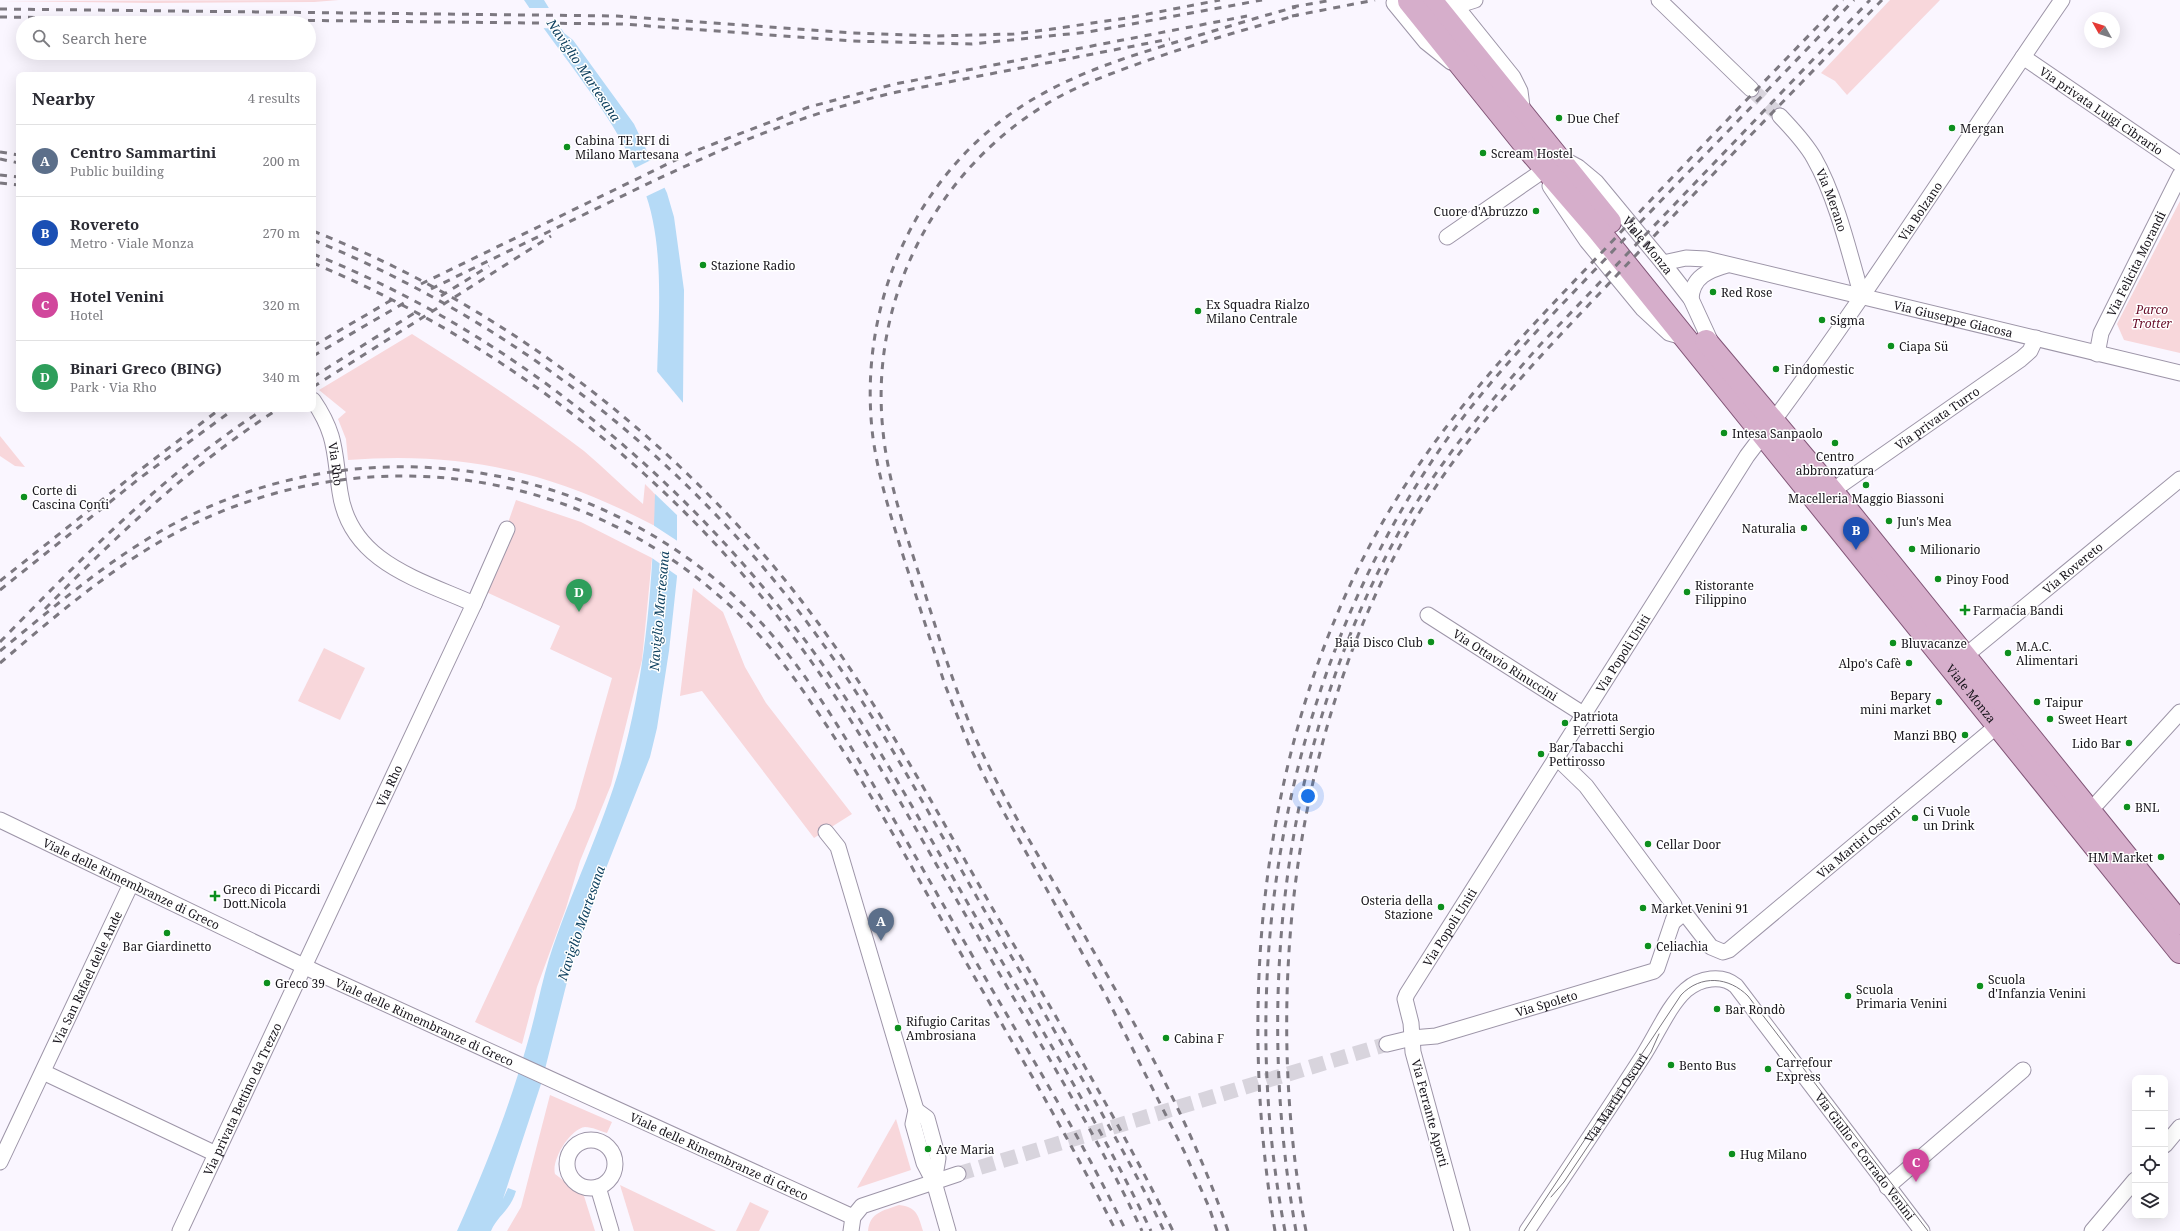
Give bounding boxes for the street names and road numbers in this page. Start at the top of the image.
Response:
street label: Via privata Luigi Cibrario [2036,62,2167,159]
street label: Via Merano [1812,165,1852,234]
street label: Via Bolzano [1894,178,1946,244]
street label: Via Felicita Morandi [2102,208,2169,319]
street label: Viale Monza [1619,212,1677,278]
street label: Via Giuseppe Giacosa [1892,296,2015,341]
street label: Via privata Turro [1891,382,1983,453]
street label: Via Rho [324,440,348,487]
street label: Via Rovereto [2039,538,2106,598]
street label: Via Popoli Uniti [1591,611,1654,695]
street label: Via Ottavio Rinuccini [1450,625,1561,704]
street label: Viale Monza [1943,660,2000,726]
street label: Via Rho [372,762,406,809]
street label: Via Martiri Oscuri [1813,802,1903,882]
street label: Viale delle Rimembranze di Greco [40,833,223,933]
street label: Via Popoli Uniti [1418,885,1480,969]
street label: Via San Rafael delle Ande [48,908,126,1047]
street label: Viale delle Rimembranze di Greco [333,974,517,1070]
street label: Via Spoleto [1513,986,1580,1020]
street label: Via privata Bettino da Trezzo [199,1020,285,1178]
street label: Via Martiri Oscuri [1580,1050,1651,1146]
street label: Via Ferrante Aporti [1407,1057,1453,1169]
street label: Via Giulio e Corrado Venini [1812,1090,1918,1222]
street label: Viale delle Rimembranze di Greco [627,1108,811,1204]

